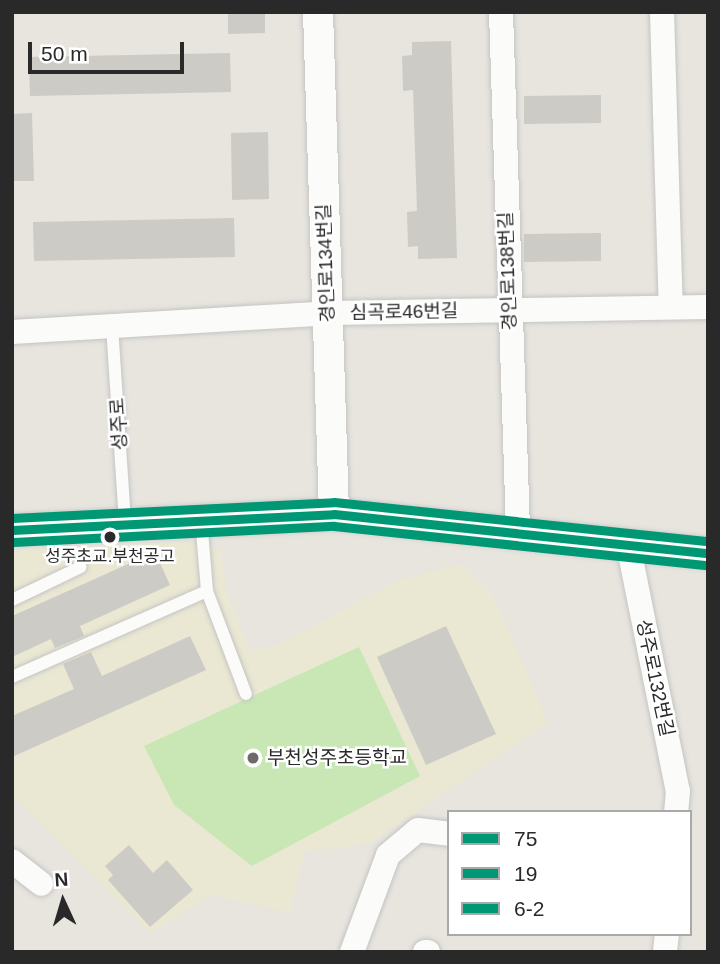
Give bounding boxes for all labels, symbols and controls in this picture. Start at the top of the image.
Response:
scale bar [32,28,187,72]
text: 50 m [41,42,88,65]
street label: 경인로134번길 [313,203,339,323]
street label: 경인로138번길 [495,211,521,331]
street label: 심곡로46번길 [350,300,458,324]
street label: 성주로 [106,397,132,451]
marker: 성주초교.부천공고 [103,530,117,544]
place label: 성주초교.부천공고 [45,547,175,567]
street label: 성주로132번길 [631,617,679,739]
place label: 부천성주초등학교 [267,747,407,769]
marker: 부천성주초등학교 [245,750,261,766]
legend [447,810,692,936]
text: 75 [514,827,537,850]
text: 19 [514,862,537,885]
north arrow [28,866,98,936]
text: N [54,869,69,891]
text: 6-2 [514,897,544,920]

